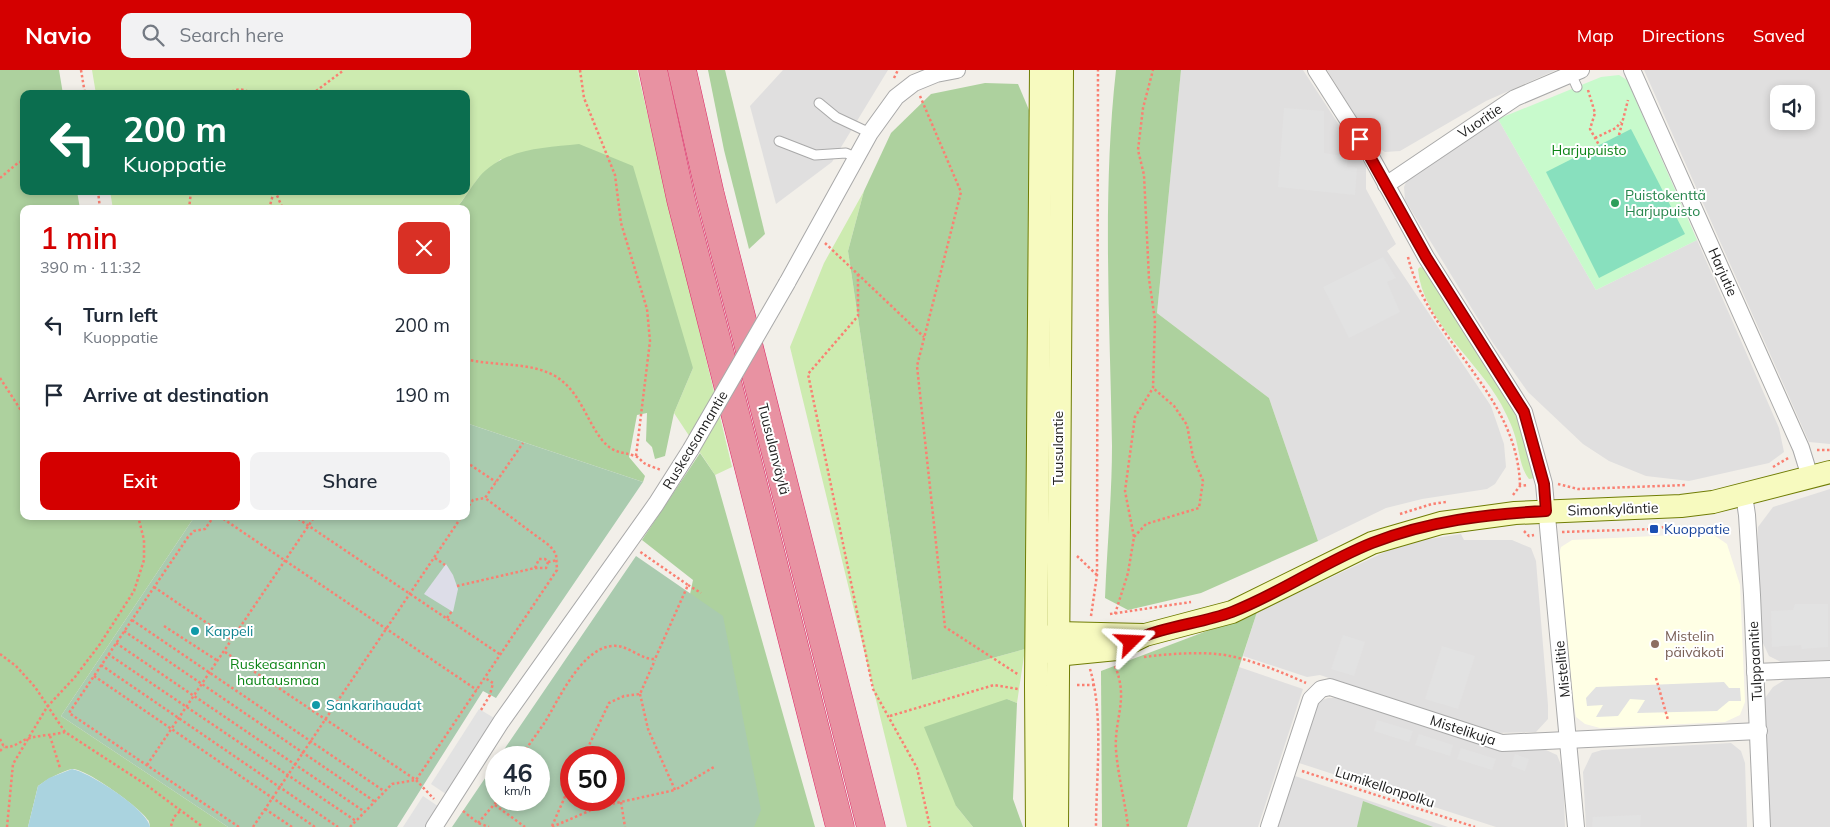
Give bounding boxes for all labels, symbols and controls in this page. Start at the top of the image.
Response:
search box [121,13,471,58]
text: Navio [25,20,91,50]
icon: search [139,21,167,49]
text: Search here [179,23,284,47]
text: Map [1577,24,1614,47]
text: Directions [1642,24,1725,47]
text: Saved [1753,24,1805,47]
map controls [1770,85,1815,130]
button: sound [1770,85,1815,130]
street label: Vuoritie [1454,100,1506,142]
text: 200 m [123,107,227,151]
icon: left [40,110,105,175]
pin [1339,118,1381,160]
icon: arrive [1346,125,1374,153]
park label: Harjupuisto [1551,141,1627,159]
text: Kuoppatie [123,150,227,178]
place label: Puistokenttä Harjupuisto [1625,186,1706,220]
marker: Puistokenttä Harjupuisto [1609,197,1621,209]
text: 1 min [40,219,118,257]
button: close [398,222,450,274]
street label: Harjutie [1704,245,1742,299]
text: 390 m · 11:32 [40,257,141,277]
text: Turn left [83,303,158,327]
icon: left [40,311,68,339]
text: 200 m [394,313,450,337]
text: Kuoppatie [83,327,158,347]
icon: arrive [40,381,68,409]
text: Arrive at destination [83,383,269,407]
text: 190 m [394,383,450,407]
street label: Ruskeasannantie [658,387,732,493]
street label: Tuusulanväylä [754,401,794,497]
street label: Tuusulantie [1049,411,1067,485]
button: Exit [40,452,240,510]
button: Share [250,452,450,510]
street label: Simonkyläntie [1567,498,1659,520]
place label: Kuoppatie [1664,520,1730,538]
marker: Kuoppatie [1648,523,1660,535]
position arrow [1104,615,1156,667]
street label: Tulppaanitie [1744,621,1766,701]
place label: Kappeli [205,622,253,640]
marker: Kappeli [189,625,201,637]
place label: Mistelin päiväkoti [1665,627,1724,661]
marker: Mistelin päiväkoti [1649,638,1661,650]
street label: Mistelitie [1550,640,1574,698]
park label: Ruskeasannan hautausmaa [230,655,326,689]
place label: Sankarihaudat [326,696,422,714]
marker: Sankarihaudat [310,699,322,711]
street label: Mistelikuja [1428,711,1498,749]
speed limit sign: 50 [560,746,625,811]
text: 46 [502,757,533,788]
street label: Lumikellonpolku [1333,762,1437,812]
text: km/h [504,783,531,798]

